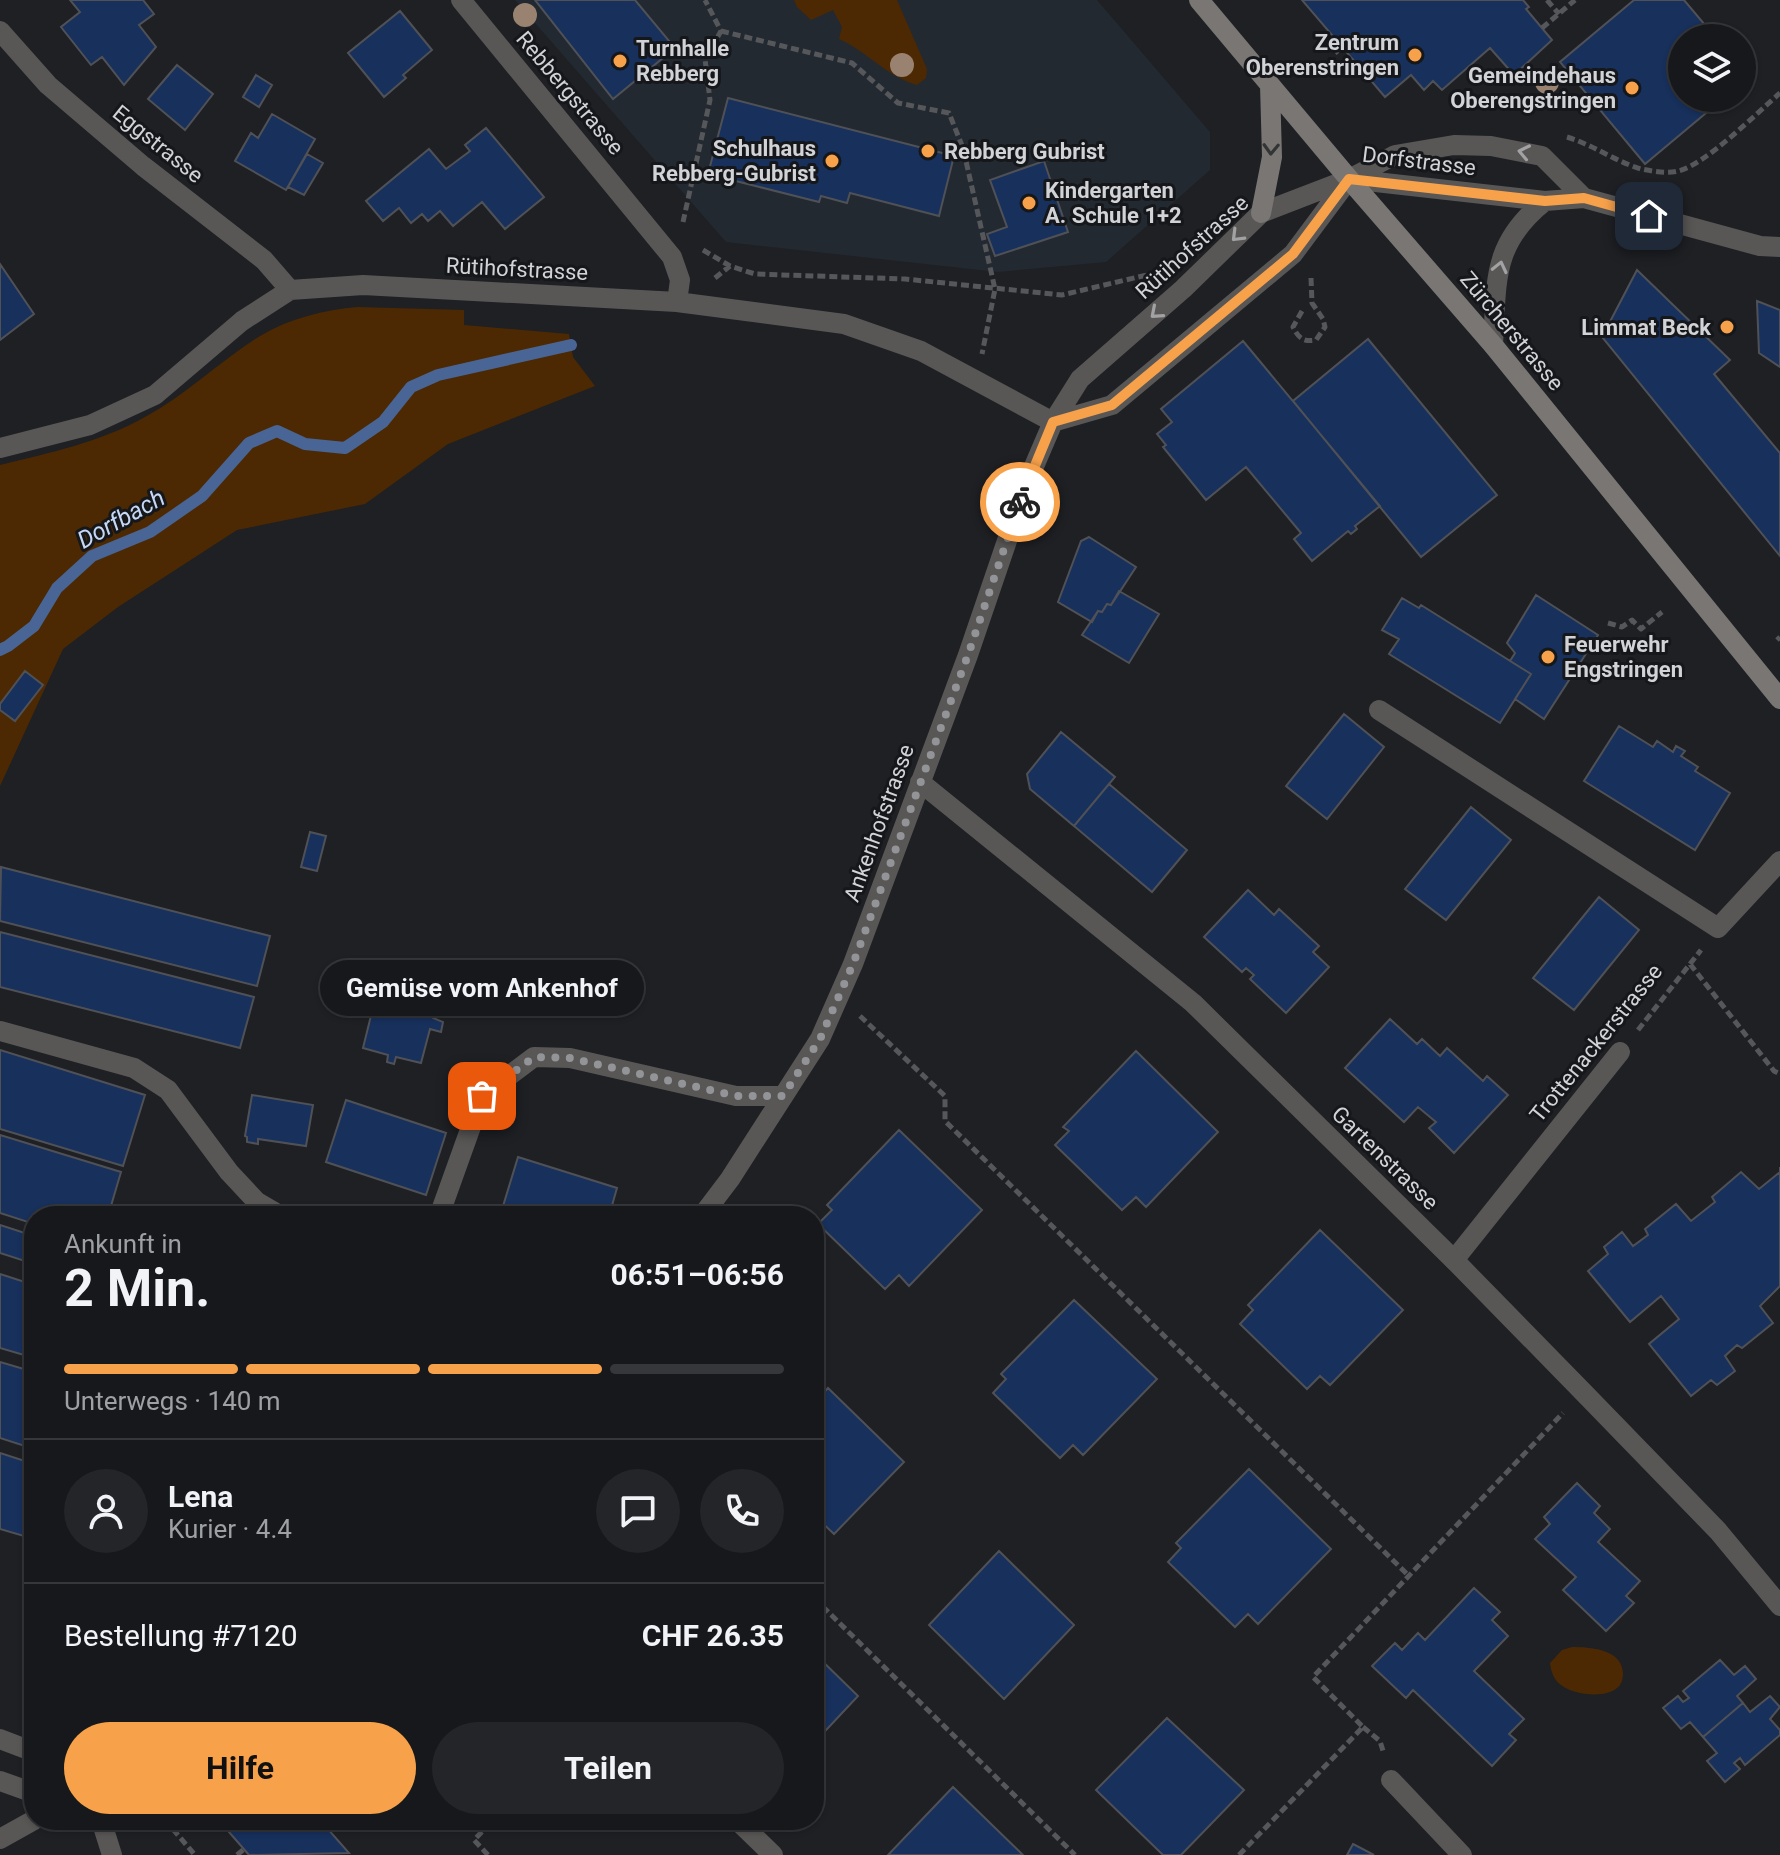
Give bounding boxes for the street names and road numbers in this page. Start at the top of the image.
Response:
street label: Rebbergstrasse [511,26,629,160]
street label: Eggstrasse [108,100,208,188]
street label: Dorfstrasse [1361,142,1477,180]
street label: Rütihofstrasse [1131,190,1253,304]
street label: Rütihofstrasse [445,253,589,285]
street label: Zürcherstrasse [1455,267,1569,395]
street label: Ankenhofstrasse [839,741,919,905]
street label: Trottenackerstrasse [1525,959,1667,1127]
street label: Gartenstrasse [1327,1101,1443,1215]

